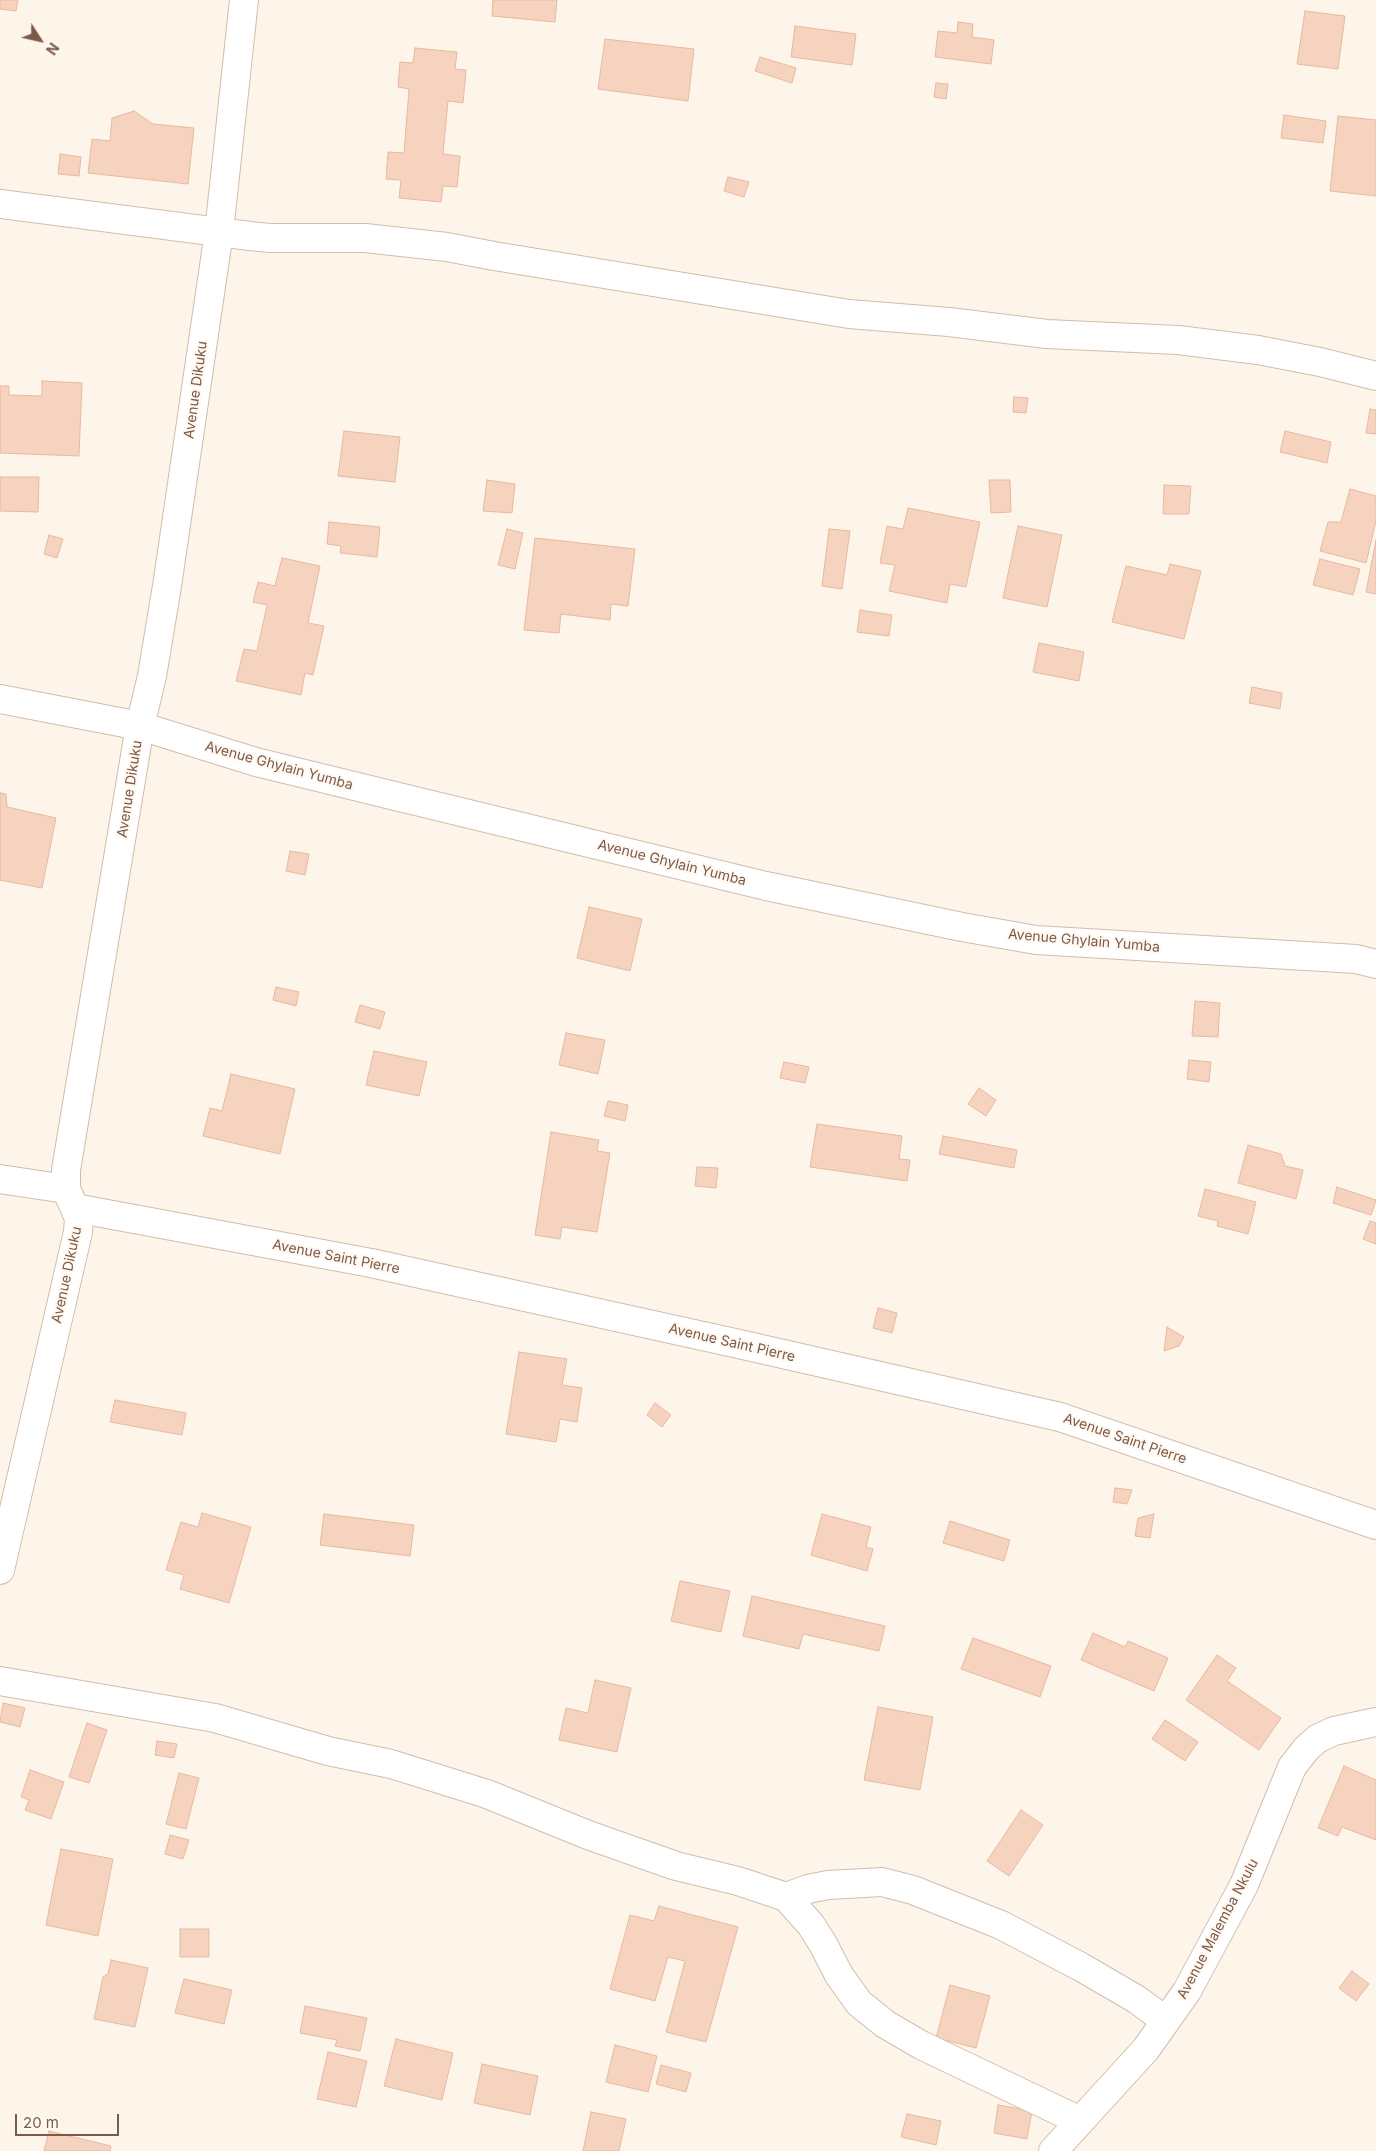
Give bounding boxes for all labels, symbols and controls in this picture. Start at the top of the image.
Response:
north arrow [15,15,65,65]
text: N [43,40,63,58]
street label: Avenue Dikuku [181,340,211,440]
street label: Avenue Ghylain Yumba [203,738,355,794]
street label: Avenue Dikuku [114,739,146,839]
street label: Avenue Ghylain Yumba [596,836,748,890]
street label: Avenue Ghylain Yumba [1007,926,1161,956]
street label: Avenue Dikuku [49,1225,85,1325]
street label: Avenue Saint Pierre [271,1236,401,1278]
street label: Avenue Saint Pierre [667,1320,797,1366]
street label: Avenue Saint Pierre [1061,1410,1189,1468]
street label: Avenue Malemba Nkulu [1174,1856,1262,2002]
scale bar [18,2104,121,2136]
text: 20 m [23,2113,59,2132]

